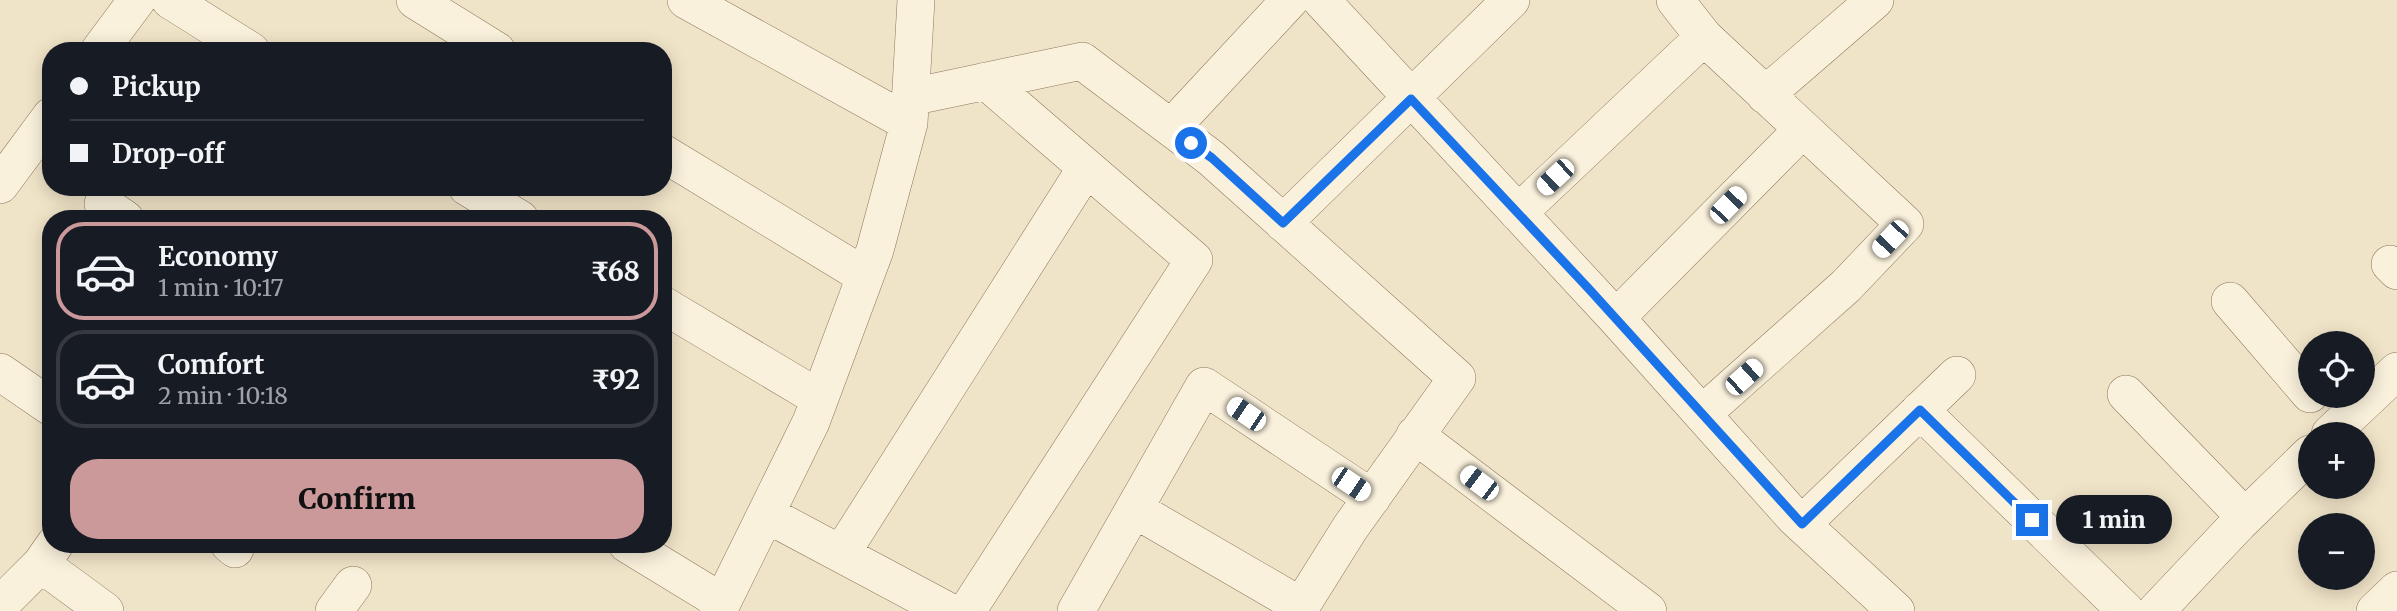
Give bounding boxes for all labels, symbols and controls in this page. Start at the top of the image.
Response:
text: Pickup [112,70,201,103]
route start [1175,127,1207,159]
text: Drop-off [112,137,225,170]
car [1533,155,1578,199]
car [1706,183,1751,227]
car [1868,216,1913,262]
icon: car [74,240,137,303]
text: Economy [158,240,278,273]
text: ₹68 [590,255,640,288]
text: 1 min · 10:17 [158,273,284,302]
map controls [2298,331,2375,590]
button: locate [2298,331,2375,408]
icon: car [74,348,137,411]
text: Comfort [158,348,264,381]
car [1722,355,1767,399]
text: ₹92 [591,363,640,396]
text: 2 min · 10:18 [158,381,288,410]
car [1223,394,1270,434]
button: + [2298,422,2375,499]
button: Confirm [70,459,644,539]
car [1456,462,1503,504]
car [1328,464,1375,504]
callout: 1 min [2056,496,2172,544]
route end [2016,504,2048,536]
text: 1 min [2082,505,2146,534]
button: − [2298,513,2375,590]

